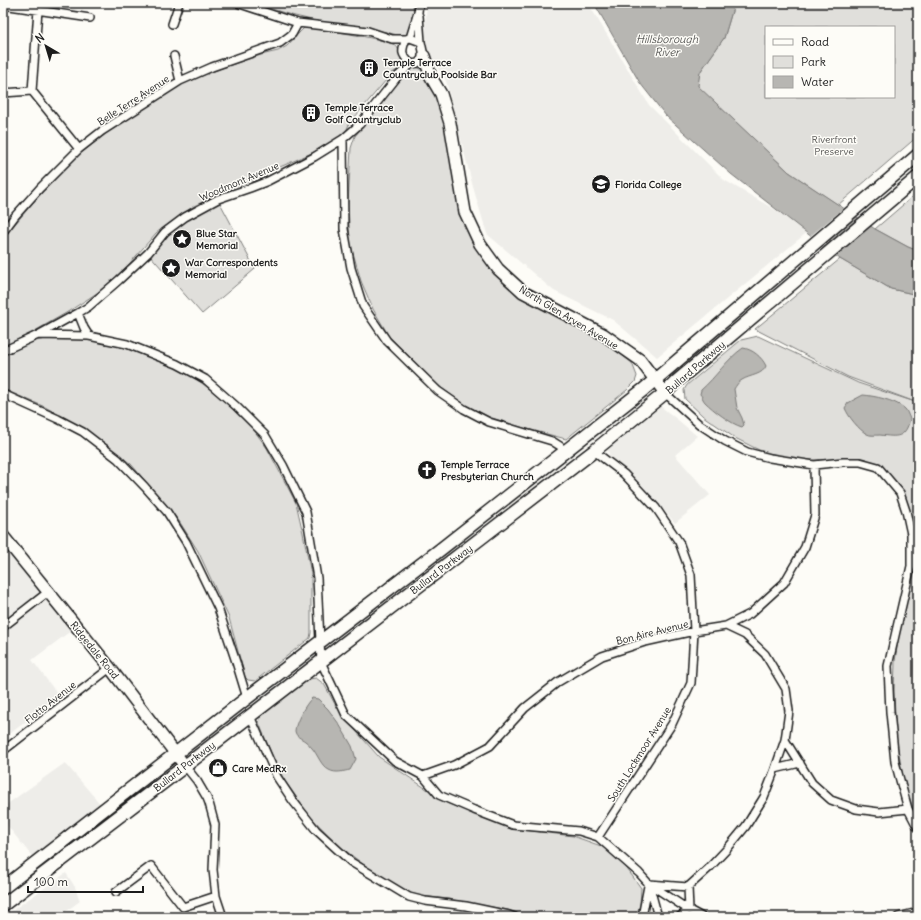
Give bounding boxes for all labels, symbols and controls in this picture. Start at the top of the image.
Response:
north arrow [26,26,66,66]
legend [765,26,895,98]
text: N [33,30,47,46]
water label: Hillsborough River [636,32,699,59]
text: Road [801,34,829,49]
text: Park [801,54,826,69]
place label: Temple Terrace Countryclub Poolside Bar [383,56,498,81]
building icon: Temple Terrace Countryclub Poolside Bar [358,57,380,79]
street label: Belle Terre Avenue [95,72,172,129]
text: Water [801,74,834,89]
place label: Temple Terrace Golf Countryclub [325,101,402,126]
building icon: Temple Terrace Golf Countryclub [300,102,322,124]
park label: Riverfront Preserve [812,133,857,158]
street label: Woodmont Avenue [197,159,281,204]
school or university icon: Florida College [590,173,612,195]
place label: Florida College [615,178,682,191]
place label: Blue Star Memorial [196,227,238,252]
place icon: Blue Star Memorial [171,228,193,250]
place label: War Correspondents Memorial [185,256,278,281]
place icon: War Correspondents Memorial [160,257,182,279]
street label: North Glen Arven Avenue [517,283,621,352]
street label: Bullard Parkway [663,338,728,397]
place label: Temple Terrace Presbyterian Church [441,458,534,483]
church icon: Temple Terrace Presbyterian Church [416,459,438,481]
street label: Bullard Parkway [408,542,475,597]
street label: Bon Aire Avenue [615,617,690,648]
street label: Ridgedale Road [67,619,122,682]
street label: Flotto Avenue [22,678,79,727]
street label: South Lockmoor Avenue [605,704,674,804]
street label: Bullard Parkway [151,738,218,795]
shop icon: Care MedRx [207,757,229,779]
place label: Care MedRx [232,762,286,775]
scale bar [28,868,143,894]
text: 100 m [34,874,68,889]

